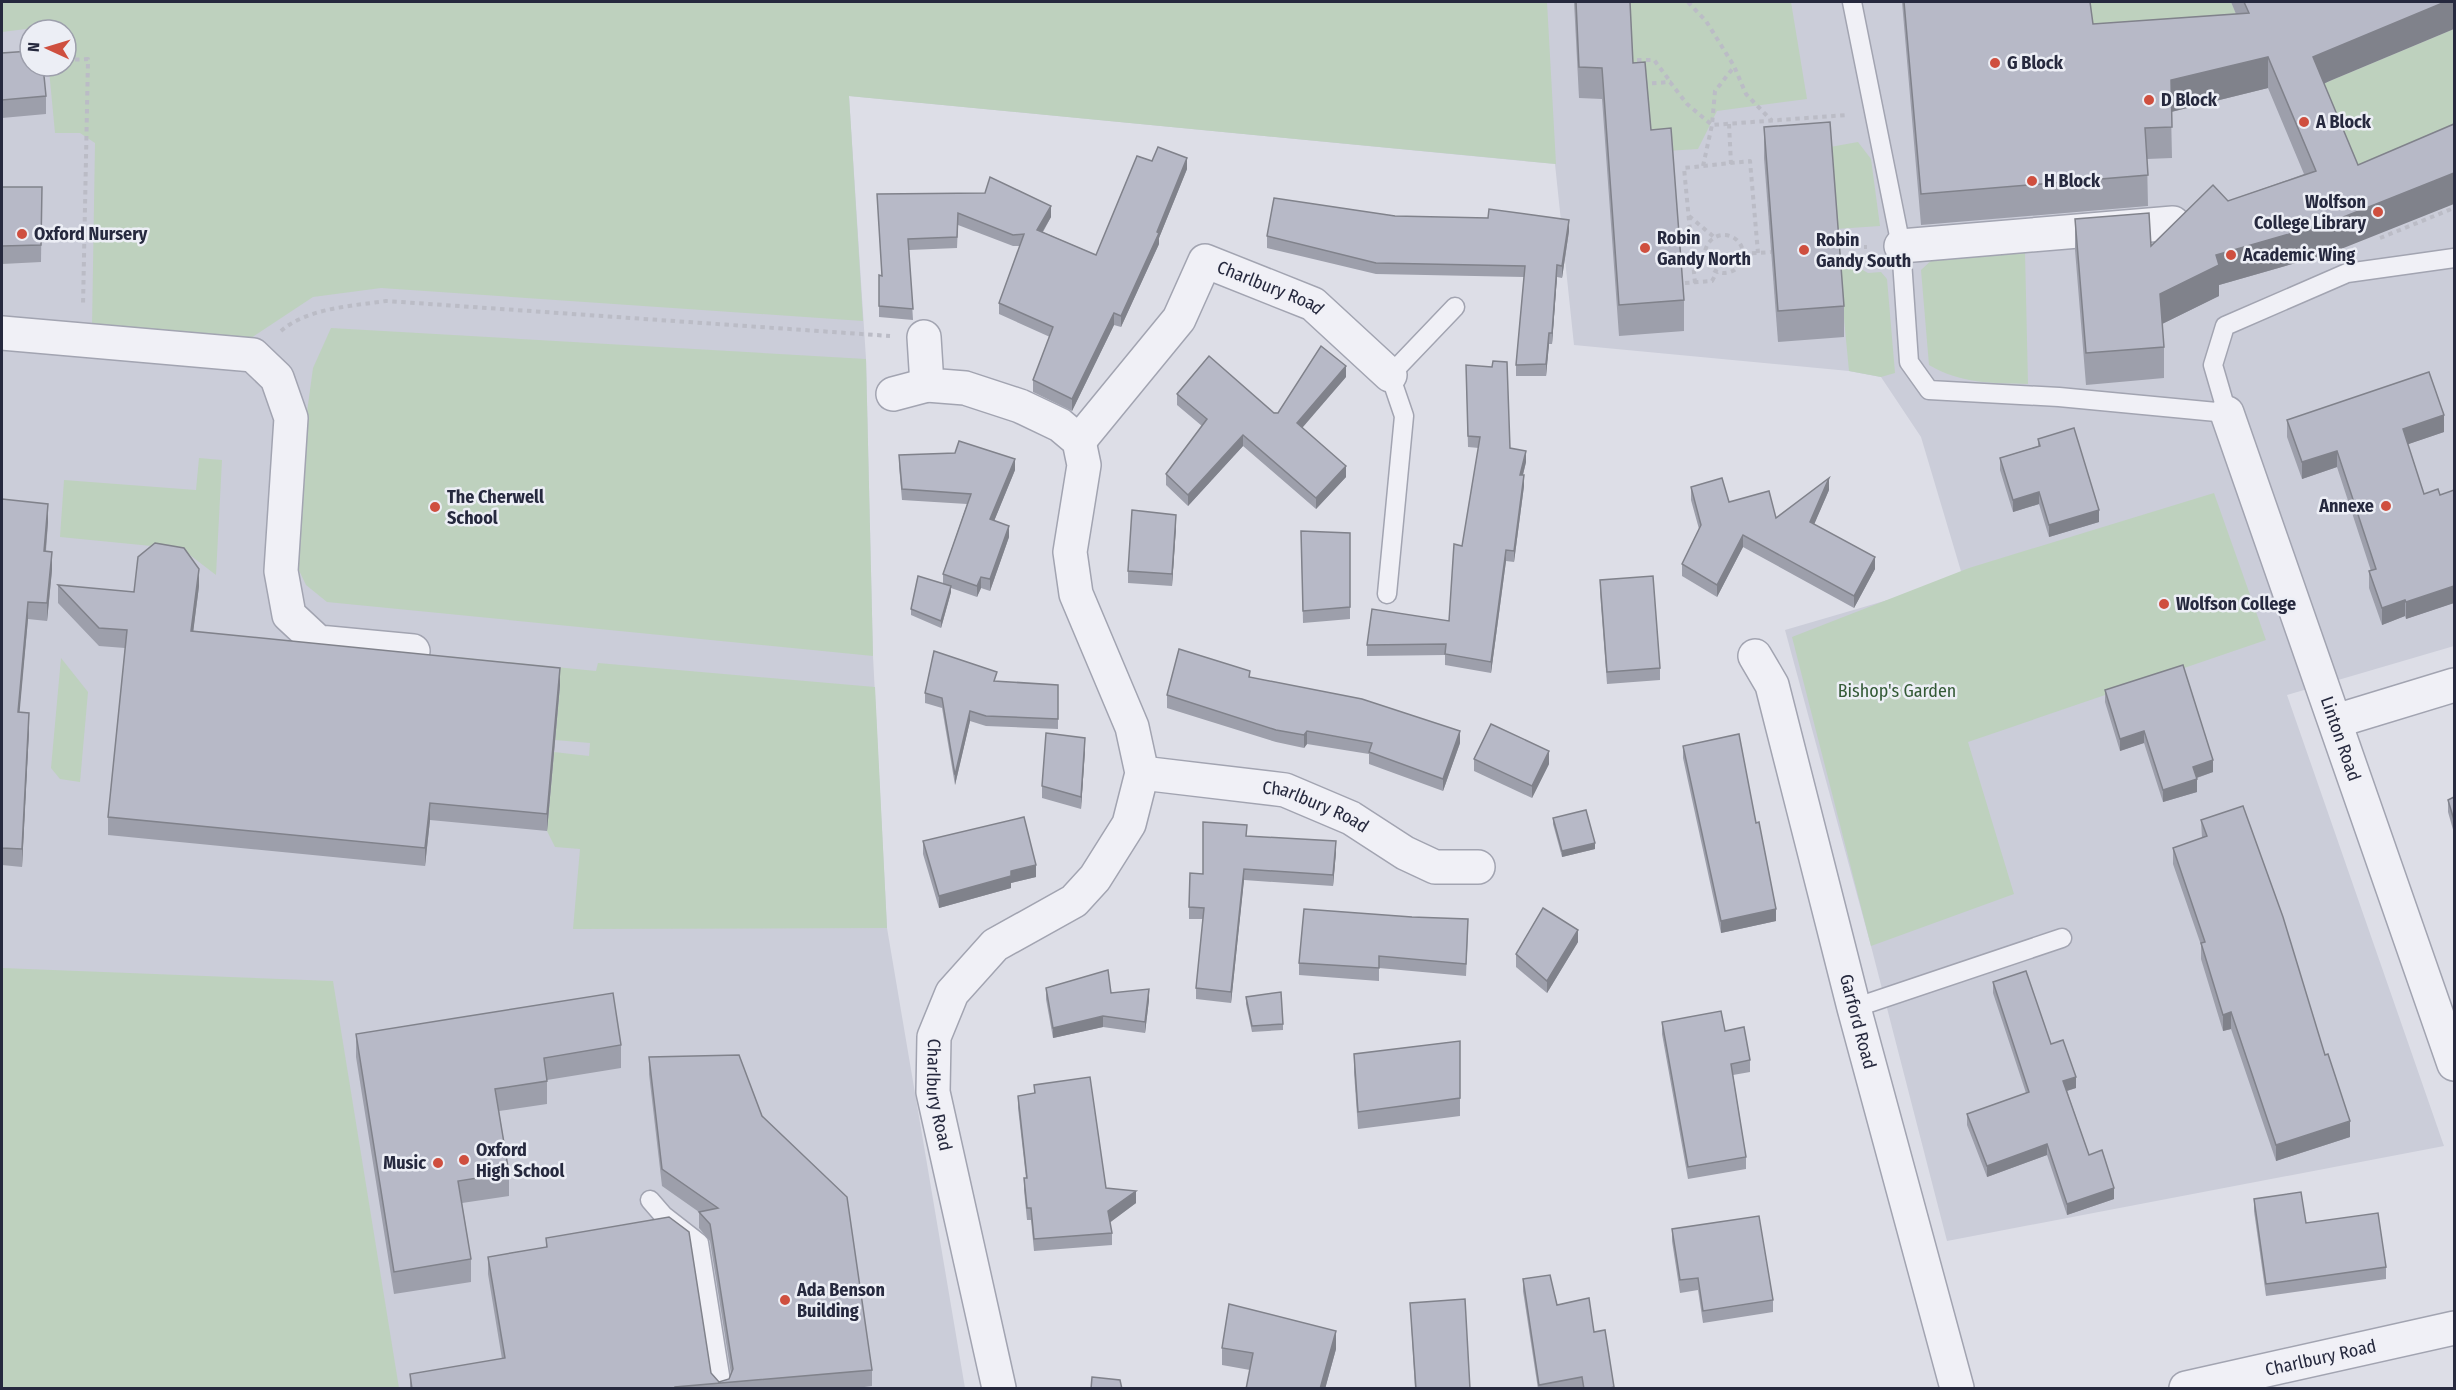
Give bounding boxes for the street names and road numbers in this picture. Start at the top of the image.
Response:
street label: Charlbury Road [1214,256,1329,320]
street label: Linton Road [2316,693,2365,784]
street label: Charlbury Road [1261,776,1373,838]
street label: Garford Road [1835,972,1881,1071]
street label: Charlbury Road [922,1039,957,1153]
street label: Charlbury Road [2263,1335,2378,1381]

